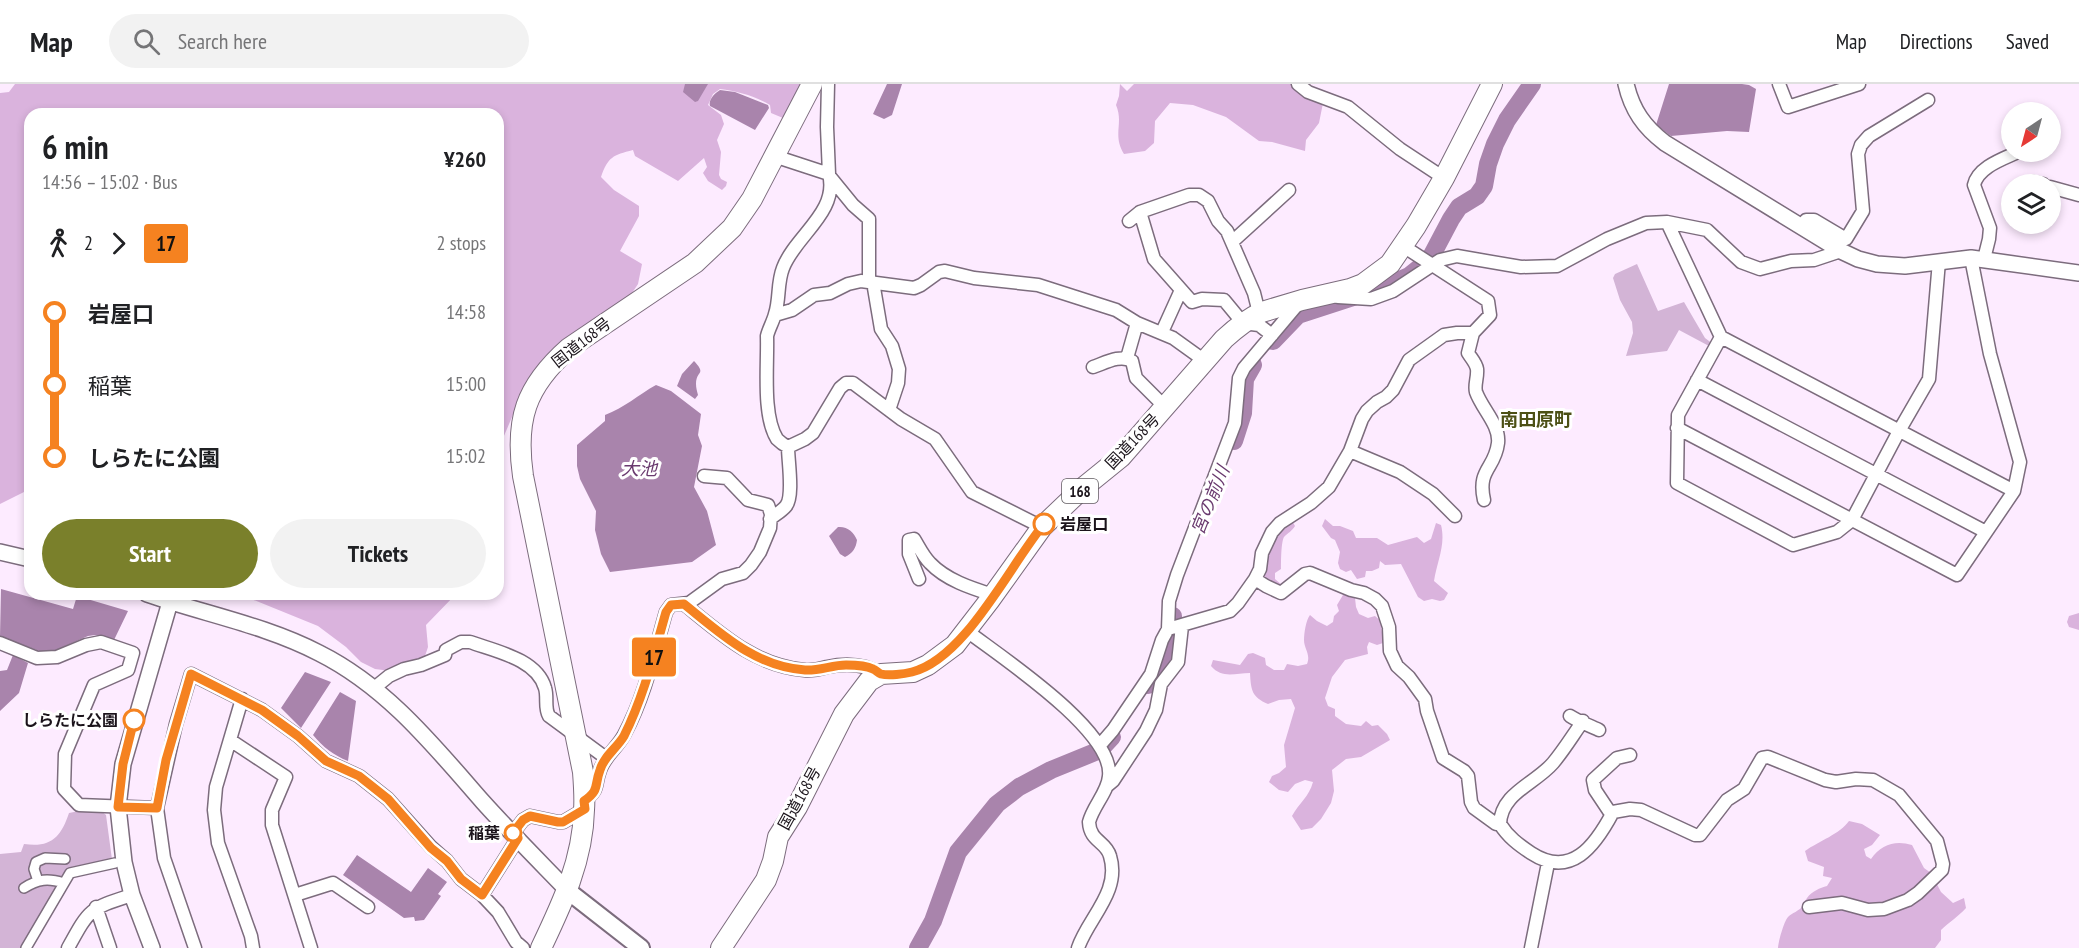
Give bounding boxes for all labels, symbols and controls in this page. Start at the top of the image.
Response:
search box [109,14,529,68]
text: Map [30,23,73,60]
icon: search [130,25,163,58]
text: Search here [178,27,267,55]
text: Map [1836,28,1867,55]
text: Directions [1900,28,1973,55]
text: Saved [2006,28,2049,55]
north arrow [2001,102,2061,162]
map controls [2001,102,2061,234]
text: 6 min [42,125,109,168]
text: ¥260 [444,145,486,173]
text: 14:56 – 15:02 · Bus [42,169,177,195]
button: layers [2001,174,2061,234]
icon: walk [42,227,75,260]
icon: forward [102,227,135,260]
text: 2 [84,230,93,256]
text: 17 [156,230,176,257]
text: 2 stops [437,230,486,256]
text: 14:58 [446,299,486,325]
text: 岩屋口 [88,300,154,328]
street label: 国道168号 [547,313,615,371]
text: 15:00 [446,371,486,397]
text: 稲葉 [88,372,132,400]
district label: 南田原町 [1500,408,1572,431]
street label: 国道168号 [1101,409,1163,473]
text: 15:02 [446,443,486,469]
text: しらたに公園 [88,444,220,472]
water label: 大池 [621,457,659,480]
water label: 宮の前川 [1186,460,1235,538]
road number: 168 [1062,479,1098,503]
marker: 岩屋口 [1033,513,1055,535]
place label: 岩屋口 [1060,514,1108,534]
button: Start [42,519,258,588]
button: Tickets [270,519,486,588]
line badge: 17 [627,638,681,676]
text: 17 [644,644,664,671]
marker: しらたに公園 [123,709,145,731]
place label: しらたに公園 [22,710,118,730]
street label: 国道168号 [773,763,825,833]
place label: 稲葉 [468,823,500,843]
marker: 稲葉 [504,824,522,842]

